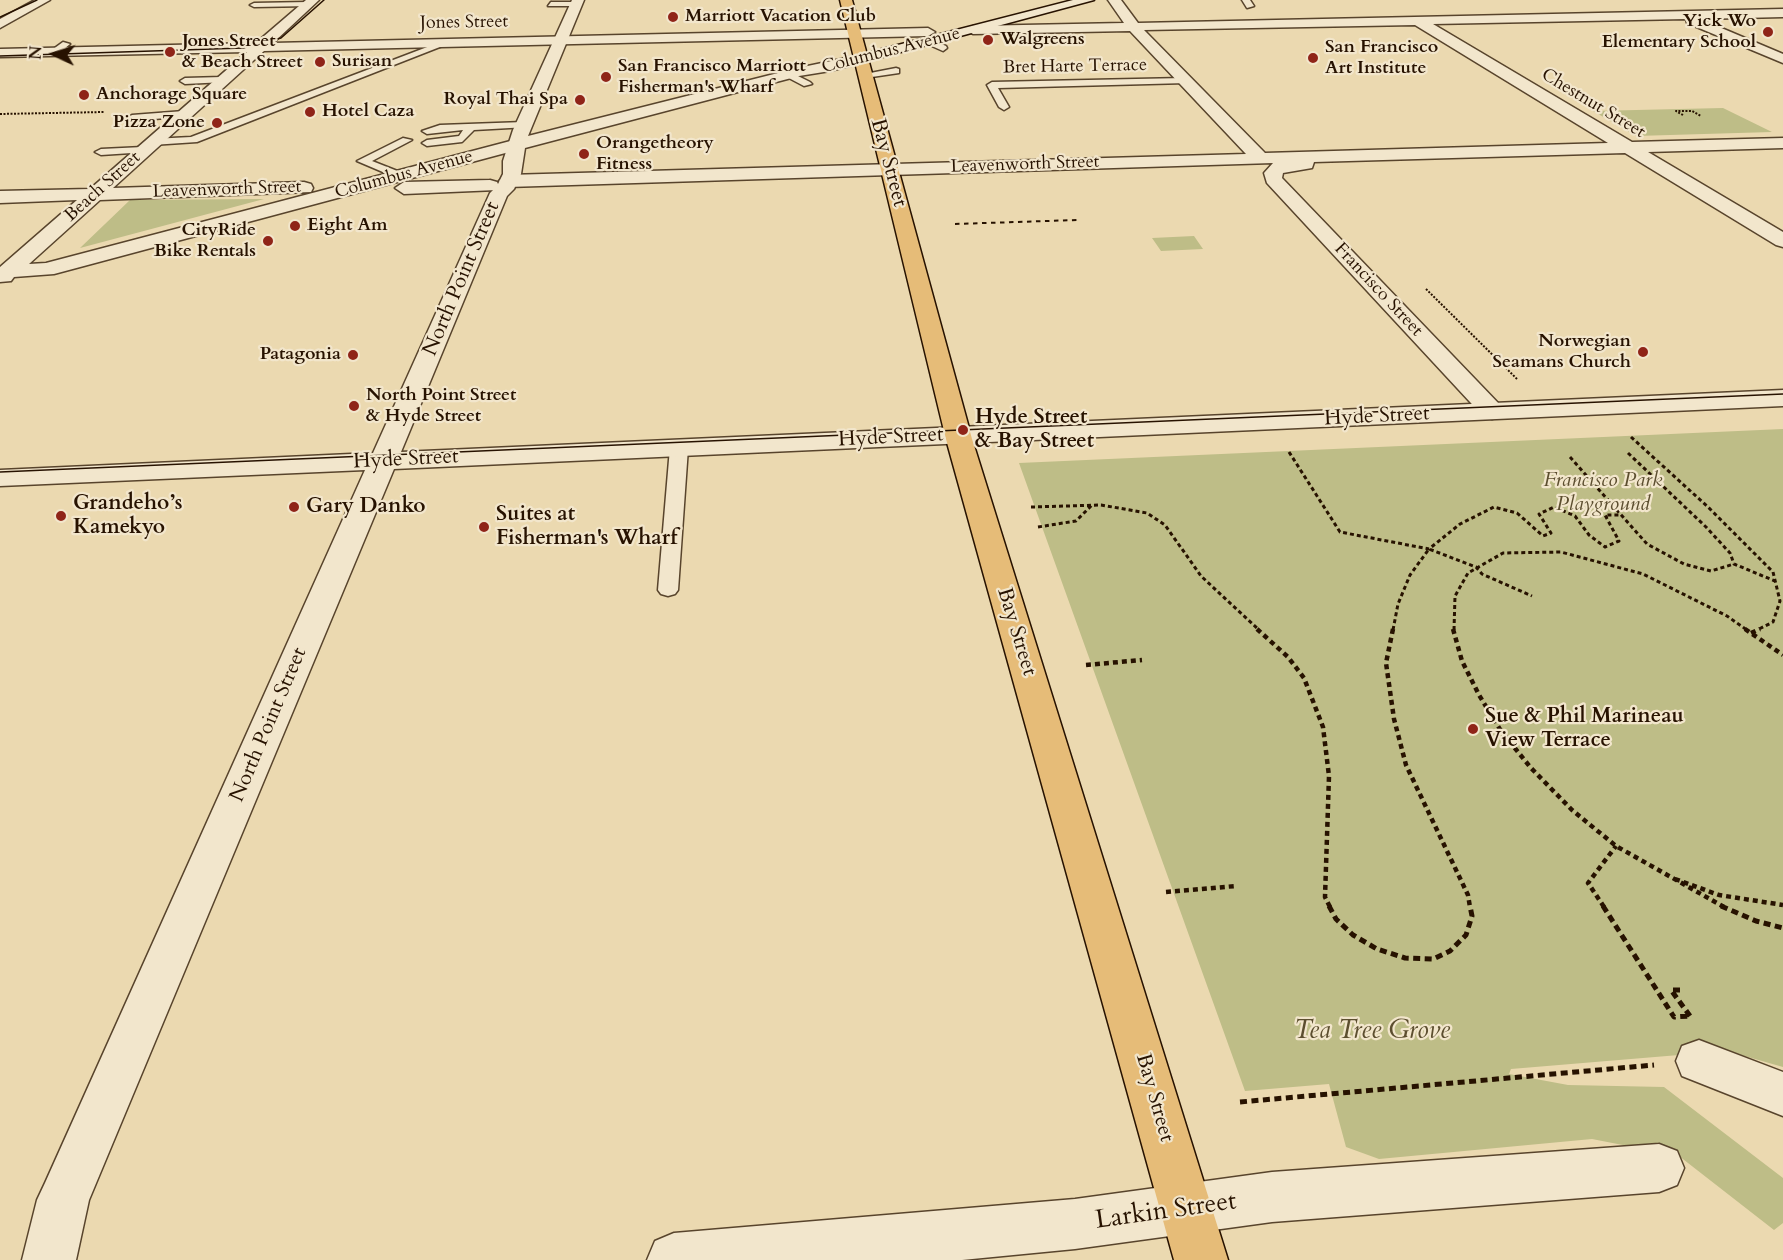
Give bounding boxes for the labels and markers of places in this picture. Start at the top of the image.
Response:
place label: Marriott Vacation Club [685,6,876,28]
marker: Marriott Vacation Club [666,10,680,24]
place label: Yick Wo Elementary School [1602,11,1756,54]
marker: Yick Wo Elementary School [1761,25,1775,39]
place label: Walgreens [1000,29,1085,51]
place label: Jones Street & Beach Street [182,31,303,74]
marker: Walgreens [981,33,995,47]
place label: San Francisco Art Institute [1325,37,1438,80]
marker: Jones Street & Beach Street [163,45,177,59]
place label: Surisan [332,51,392,73]
marker: San Francisco Art Institute [1306,51,1320,65]
marker: Surisan [313,55,327,69]
place label: San Francisco Marriott Fisherman's Wharf [618,56,806,98]
marker: San Francisco Marriott Fisherman's Wharf [599,70,613,84]
place label: Anchorage Square [96,84,247,106]
marker: Anchorage Square [77,88,91,102]
place label: Royal Thai Spa [443,89,568,111]
marker: Royal Thai Spa [573,93,587,107]
place label: Hotel Caza [322,101,414,123]
marker: Hotel Caza [303,105,317,119]
place label: Pizza Zone [113,112,205,134]
marker: Pizza Zone [210,116,224,130]
place label: Orangetheory Fitness [596,133,714,176]
marker: Orangetheory Fitness [577,147,591,161]
place label: Eight Am [307,215,387,237]
marker: Eight Am [288,219,302,233]
place label: CityRide Bike Rentals [154,220,256,262]
marker: CityRide Bike Rentals [261,234,275,248]
place label: Norwegian Seamans Church [1492,331,1631,374]
place label: Patagonia [260,344,341,366]
marker: Norwegian Seamans Church [1636,345,1650,359]
marker: Patagonia [346,348,360,362]
place label: North Point Street & Hyde Street [366,385,516,428]
marker: North Point Street & Hyde Street [347,399,361,413]
place label: Hyde Street & Bay Street [975,405,1094,455]
marker: Hyde Street & Bay Street [956,423,970,437]
place label: Grandeho’s Kamekyo [73,491,183,541]
place label: Gary Danko [306,494,426,520]
marker: Gary Danko [287,500,301,514]
place label: Suites at Fisherman's Wharf [496,502,677,552]
marker: Grandeho’s Kamekyo [54,509,68,523]
marker: Suites at Fisherman's Wharf [477,520,491,534]
place label: Sue & Phil Marineau View Terrace [1485,704,1684,754]
marker: Sue & Phil Marineau View Terrace [1466,722,1480,736]

